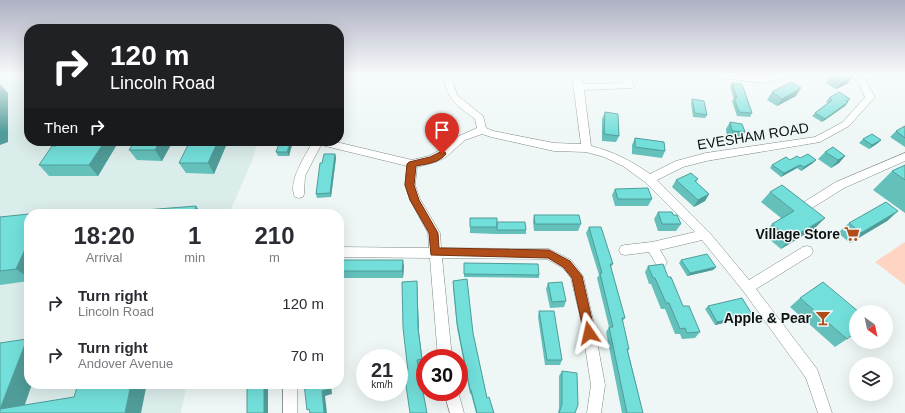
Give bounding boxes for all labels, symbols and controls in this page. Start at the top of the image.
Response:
icon: right [44,40,96,92]
text: 120 m [110,40,189,71]
text: Lincoln Road [110,73,215,93]
pin [425,113,459,154]
icon: right [86,116,108,138]
text: Then [44,119,78,136]
icon: arrive [431,119,453,141]
street label: EVESHAM ROAD [696,119,810,153]
text: 18:20 [73,222,135,249]
text: 1 [188,222,201,249]
text: 210 [255,222,295,249]
supermarket icon: Village Store [843,225,861,243]
place label: Village Store [755,226,840,242]
text: Arrival [86,250,123,265]
text: min [184,250,205,265]
text: m [269,250,280,265]
text: Turn right [78,287,148,304]
icon: right [44,292,66,314]
text: 120 m [282,295,324,312]
text: Lincoln Road [78,304,154,319]
north arrow [849,305,893,349]
map controls [849,305,893,401]
bar icon: Apple & Pear [814,309,832,327]
place label: Apple & Pear [724,310,812,326]
position arrow [568,312,610,354]
text: Turn right [78,339,148,356]
icon: right [44,344,66,366]
text: 70 m [291,347,324,364]
speed limit sign: 30 [416,349,468,401]
text: Andover Avenue [78,356,173,371]
button: layers [849,357,893,401]
text: 21 [371,359,393,381]
text: km/h [371,379,393,390]

